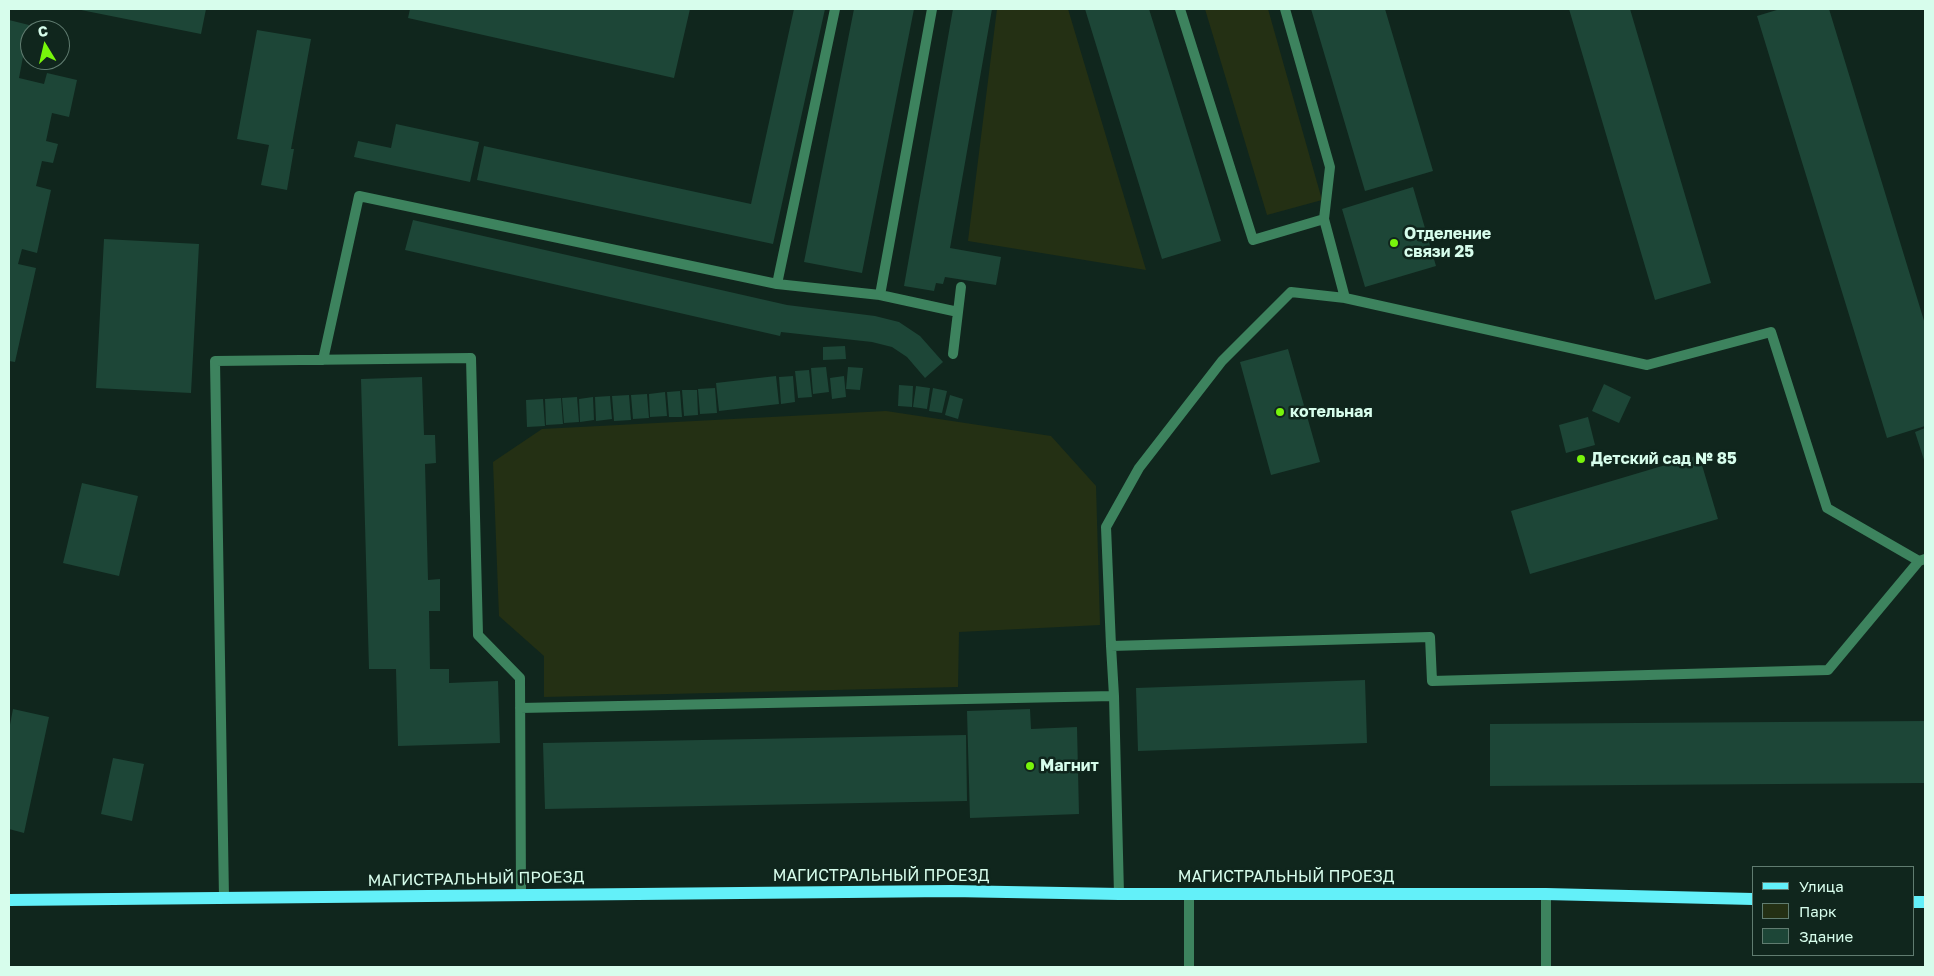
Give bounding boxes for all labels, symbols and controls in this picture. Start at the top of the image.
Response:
north arrow [20,20,70,70]
text: С [36,22,49,40]
place label: Отделение связи 25 [1404,224,1491,262]
marker: Отделение связи 25 [1388,237,1400,249]
place label: котельная [1290,402,1373,422]
marker: котельная [1274,406,1286,418]
place label: Детский сад № 85 [1591,449,1737,469]
marker: Детский сад № 85 [1575,453,1587,465]
place label: Магнит [1040,756,1099,776]
marker: Магнит [1024,760,1036,772]
street label: МАГИСТРАЛЬНЫЙ ПРОЕЗД [773,866,989,886]
legend [1752,866,1914,956]
street label: МАГИСТРАЛЬНЫЙ ПРОЕЗД [1178,867,1394,887]
street label: МАГИСТРАЛЬНЫЙ ПРОЕЗД [367,868,585,890]
text: Улица [1799,877,1844,895]
text: Парк [1799,902,1837,920]
text: Здание [1799,927,1853,945]

